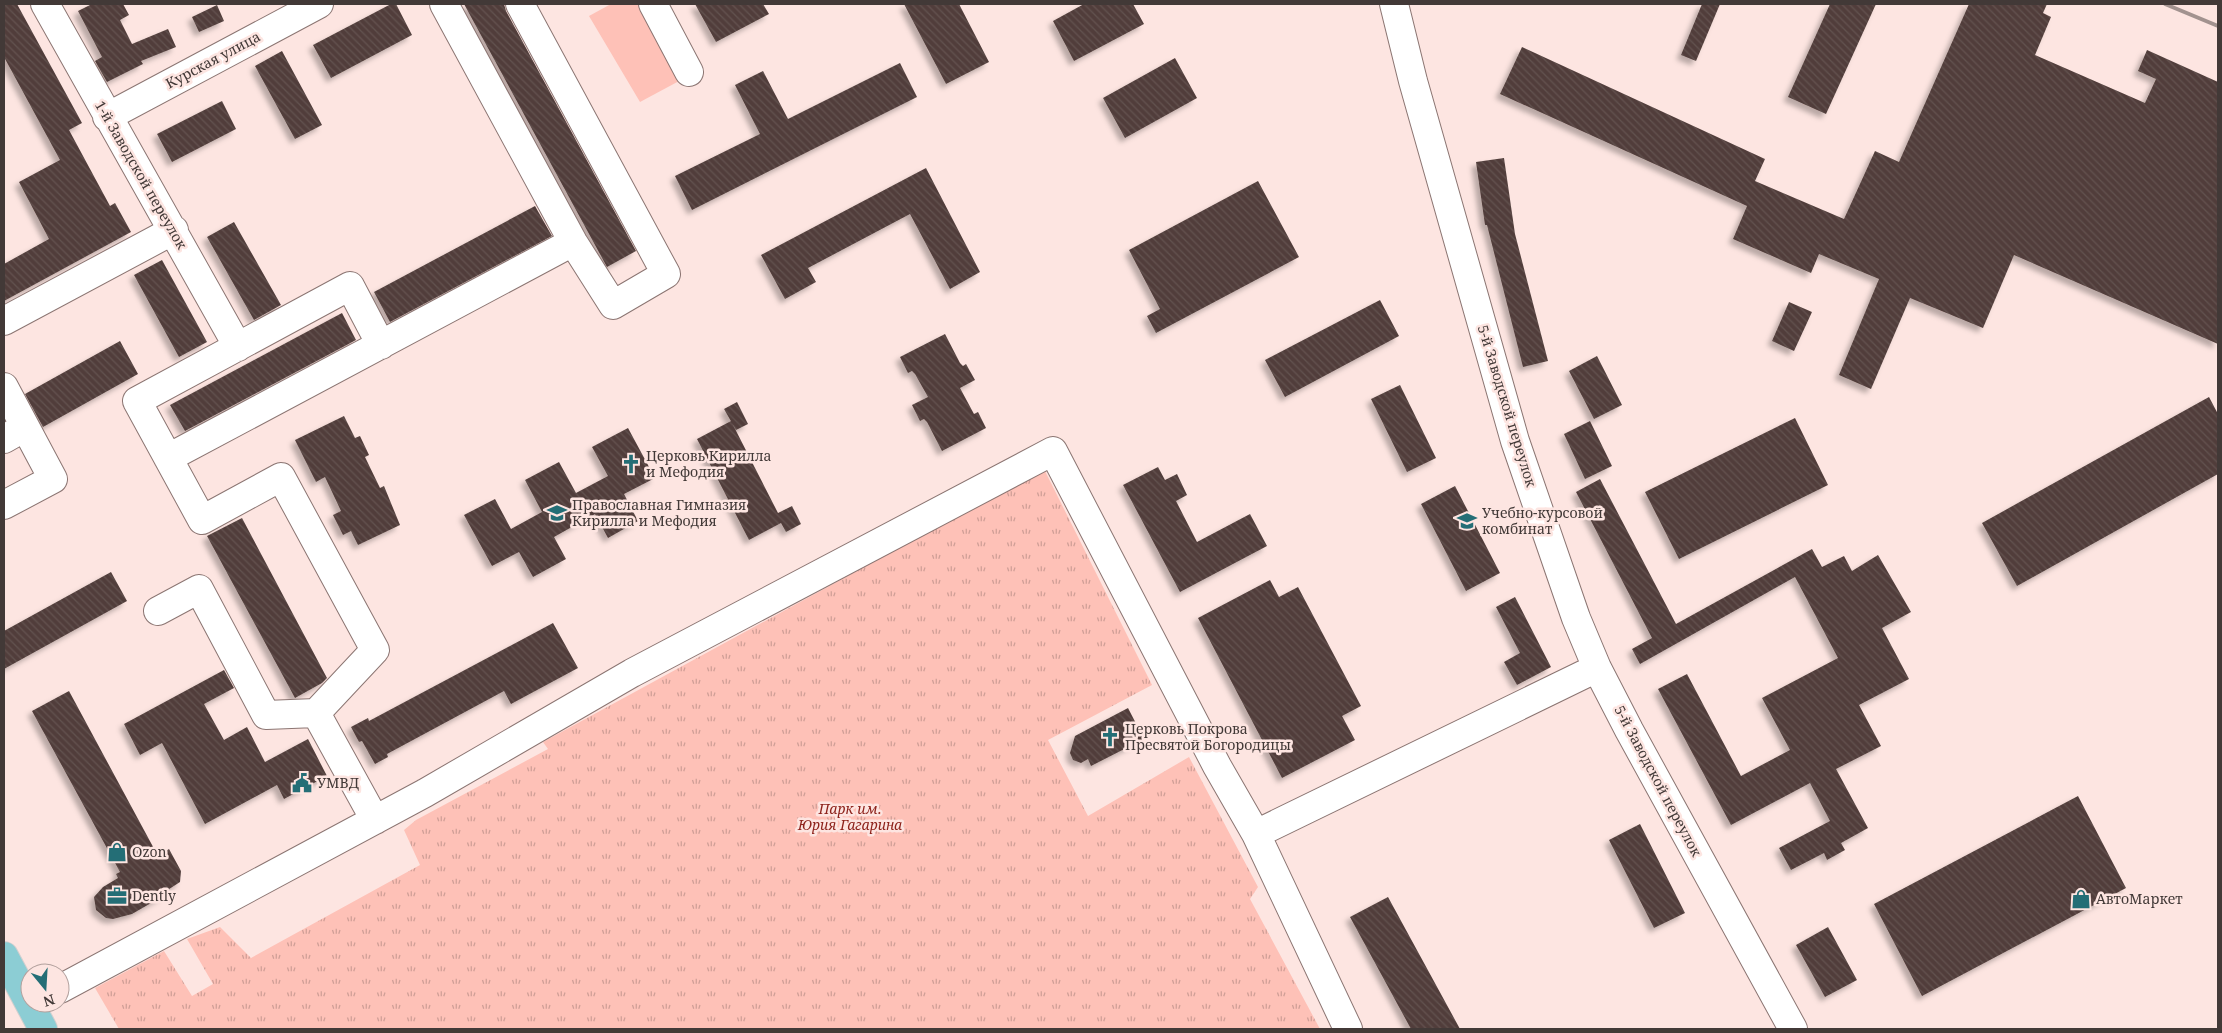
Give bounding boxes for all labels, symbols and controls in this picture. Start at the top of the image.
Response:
street label: Курская улица [162,27,263,93]
street label: 1-й Заводской переулок [91,97,192,253]
street label: 5-й Заводской переулок [1474,323,1541,490]
place label: Церковь Кирилла и Мефодия [646,446,772,481]
church icon: Церковь Кирилла и Мефодия [620,453,642,475]
place label: Православная Гимназия Кирилла и Мефодия [572,495,746,530]
school or university icon: Православная Гимназия Кирилла и Мефодия [546,502,568,524]
place label: Учебно-курсовой комбинат [1482,503,1603,538]
school or university icon: Учебно-курсовой комбинат [1456,510,1478,532]
street label: 5-й Заводской переулок [1611,702,1707,860]
place label: Церковь Покрова Пресвятой Богородицы [1125,719,1291,754]
church icon: Церковь Покрова Пресвятой Богородицы [1099,726,1121,748]
public building icon: УМВД [291,772,313,794]
place label: УМВД [317,773,359,792]
park label: Парк им. Юрия Гагарина [797,799,902,834]
shop icon: Ozon [106,841,128,863]
place label: Ozon [132,842,167,861]
office icon: Dently [106,885,128,907]
place label: Dently [132,886,176,905]
shop icon: АвтоМаркет [2070,888,2092,910]
place label: АвтоМаркет [2096,889,2183,908]
north arrow [20,963,70,1013]
text: N [41,990,57,1012]

